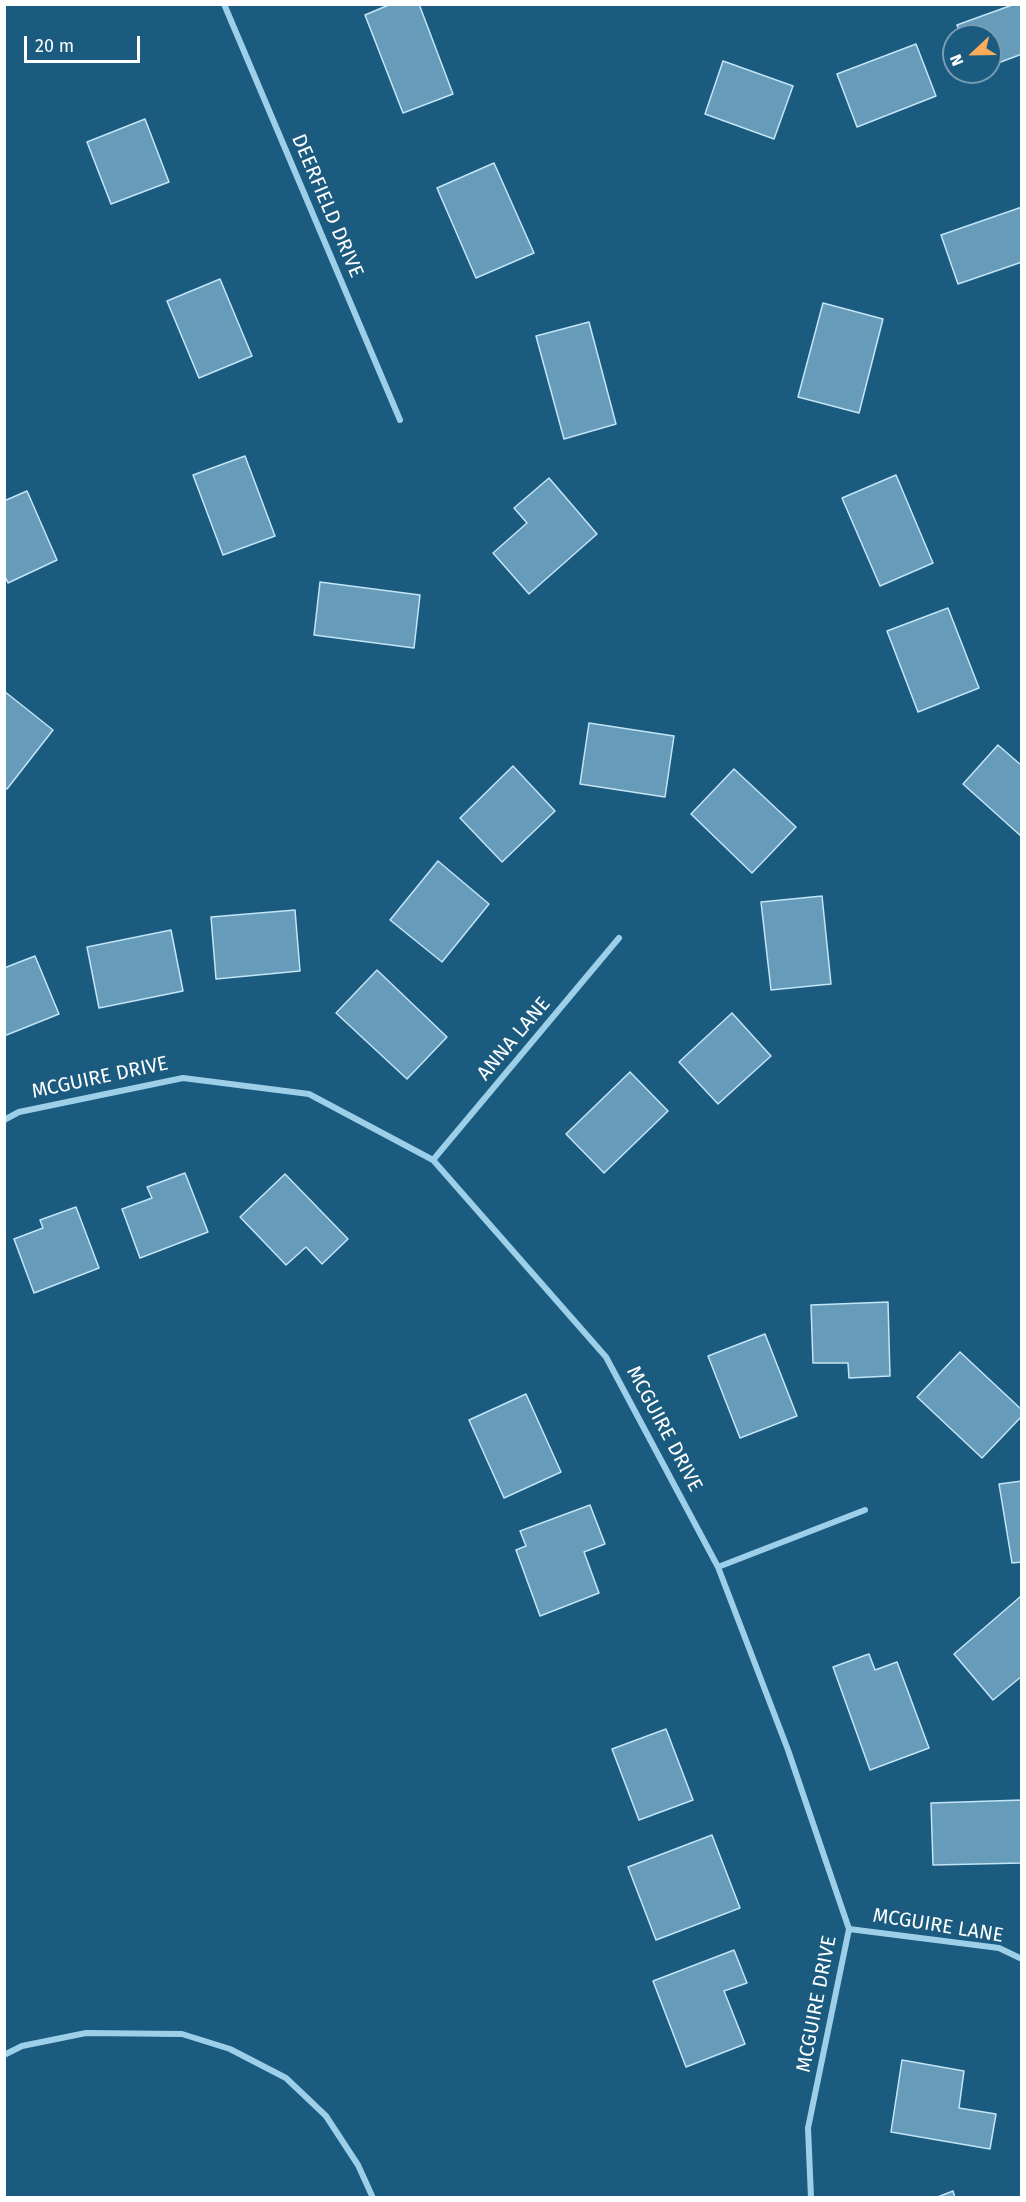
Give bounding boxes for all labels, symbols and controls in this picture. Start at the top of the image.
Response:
scale bar [27,24,142,62]
north arrow [942,24,1002,84]
text: 20 m [35,35,74,57]
text: N [946,52,967,69]
street label: DEERFIELD DRIVE [286,131,368,281]
street label: ANNA LANE [472,992,556,1086]
street label: MCGUIRE DRIVE [30,1052,170,1104]
street label: MCGUIRE DRIVE [621,1362,707,1496]
street label: MCGUIRE LANE [871,1904,1005,1948]
street label: MCGUIRE DRIVE [792,1934,842,2074]

